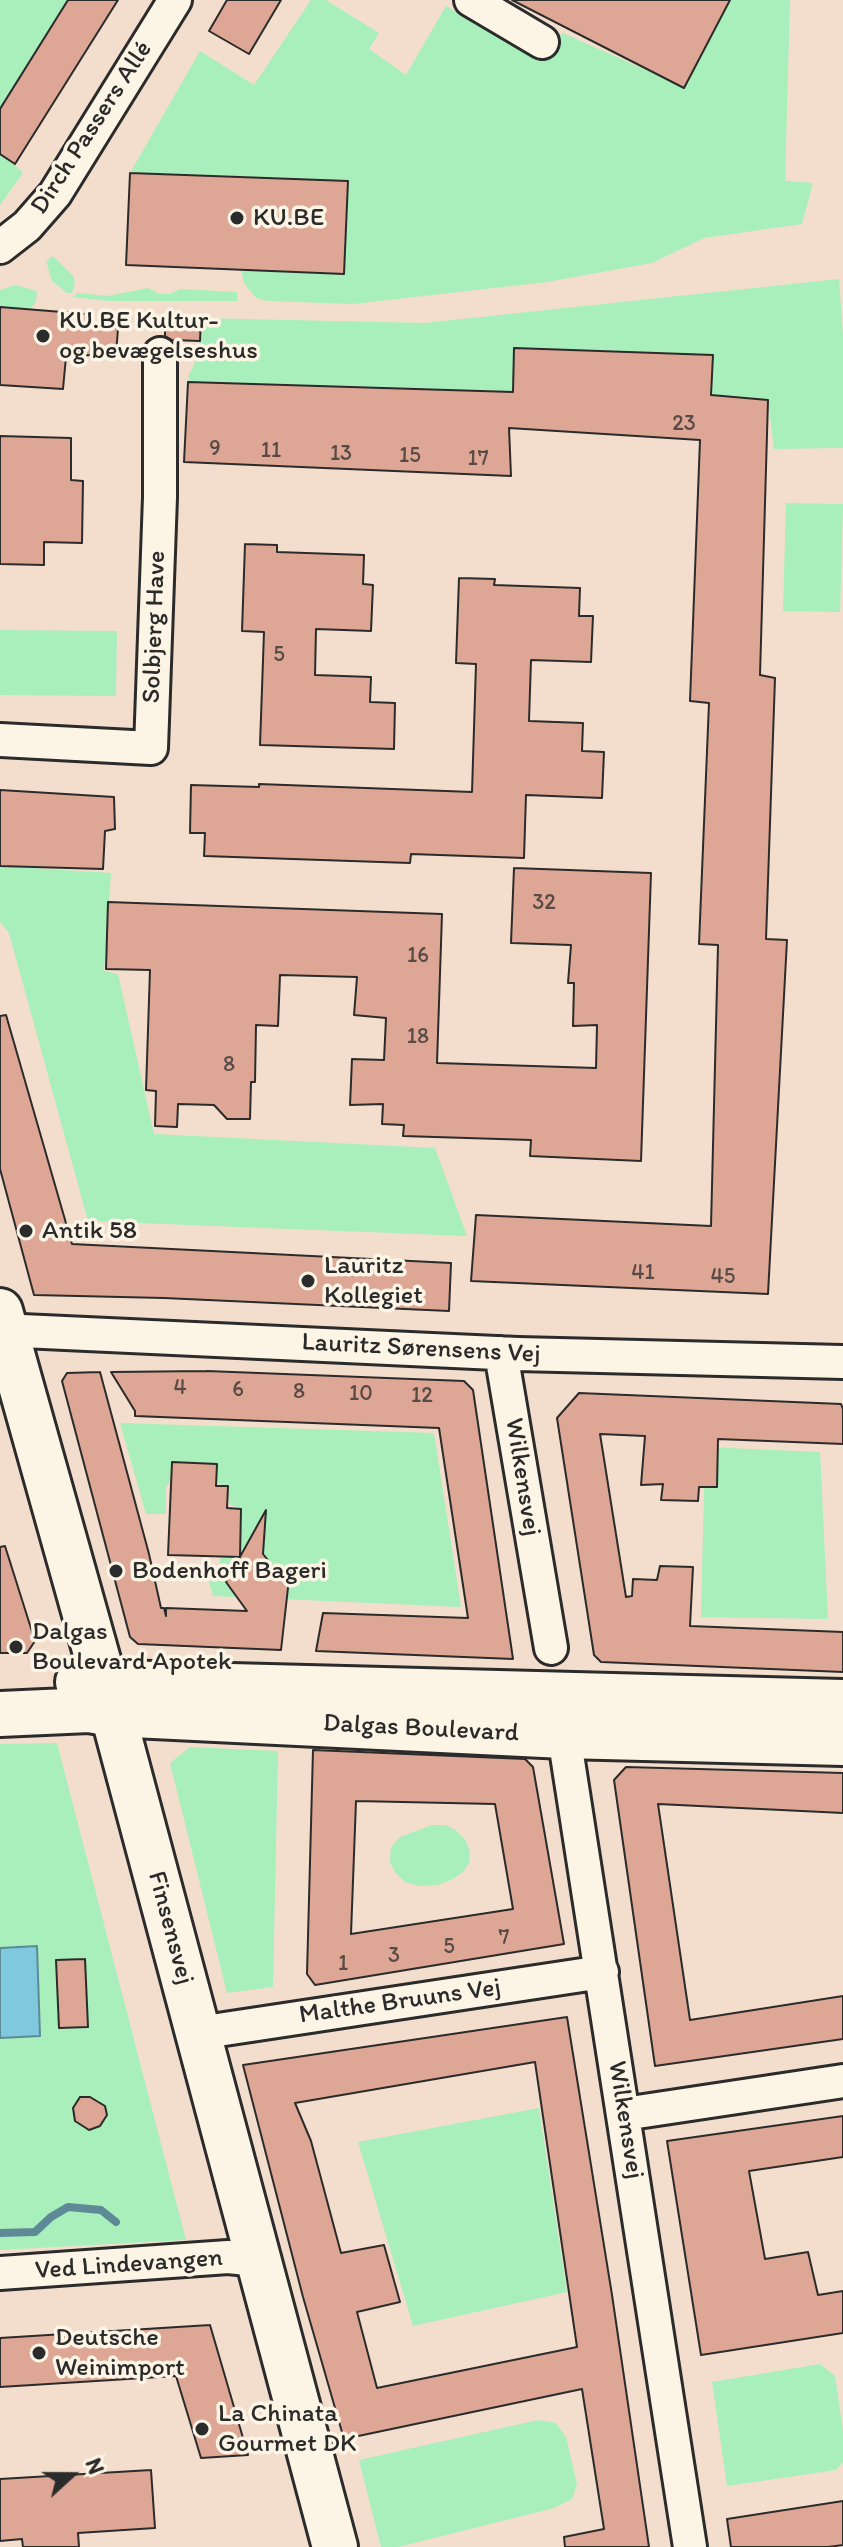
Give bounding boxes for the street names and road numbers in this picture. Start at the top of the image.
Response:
street label: Dirch Passers Allé [24,36,160,220]
street label: Solbjerg Have [137,550,173,704]
street label: Lauritz Sørensens Vej [301,1327,541,1371]
street label: Wilkensvej [497,1416,547,1538]
street label: Dalgas Boulevard [322,1708,520,1750]
street label: Finsensvej [140,1868,200,1988]
street label: Malthe Bruuns Vej [297,1972,503,2032]
street label: Wilkensvej [600,2059,650,2181]
street label: Ved Lindevangen [34,2243,224,2287]

